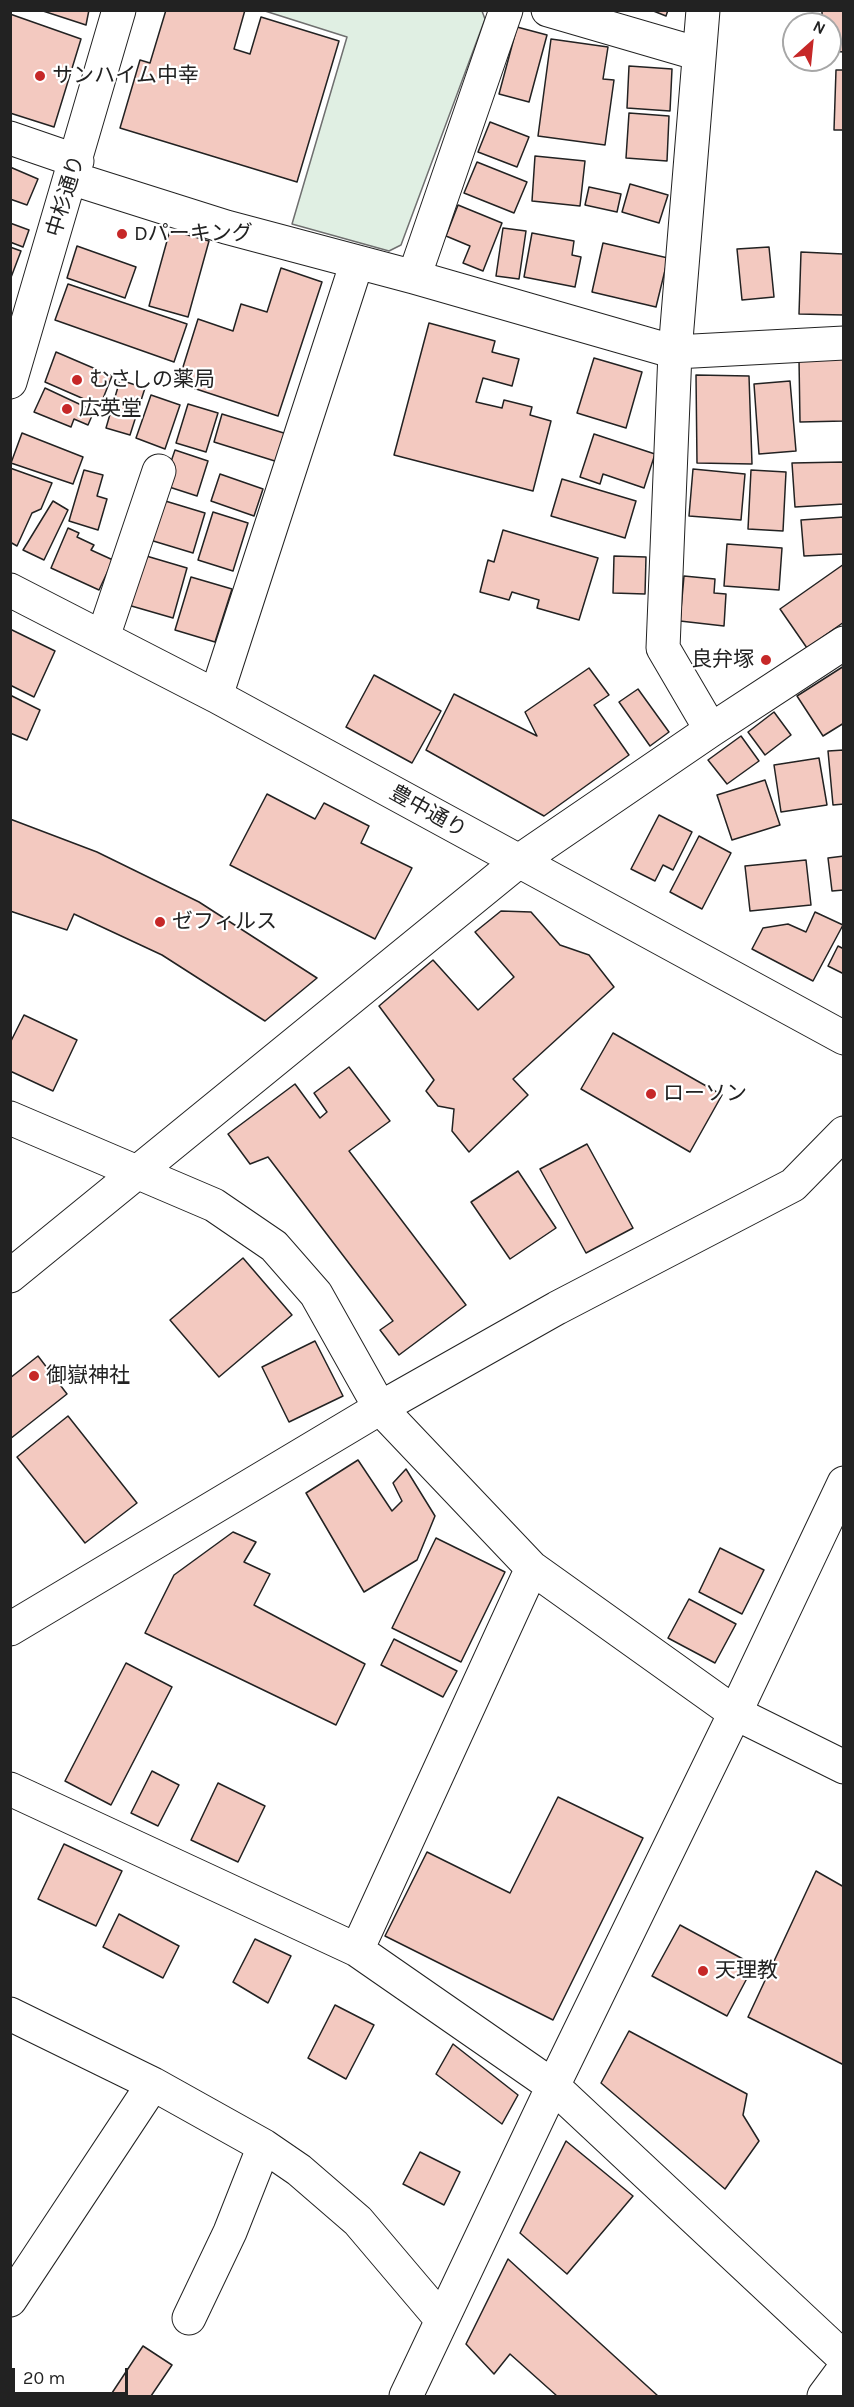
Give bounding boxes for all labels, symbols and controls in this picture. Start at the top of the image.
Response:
north arrow [782,12,842,72]
text: N [810,16,829,38]
place label: サンハイム中幸 [52,63,199,89]
marker: サンハイム中幸 [33,69,47,83]
street label: 中杉通り [42,152,90,240]
place label: Dパーキング [134,221,253,247]
marker: Dパーキング [115,227,129,241]
place label: むさしの薬局 [89,367,215,393]
marker: むさしの薬局 [70,373,84,387]
place label: 広英堂 [79,396,142,422]
marker: 広英堂 [60,402,74,416]
place label: 良弁塚 [691,647,754,673]
marker: 良弁塚 [759,653,773,667]
street label: 豊中通り [385,781,471,843]
place label: ゼフィルス [172,909,277,935]
marker: ゼフィルス [153,915,167,929]
place label: ローソン [663,1081,747,1107]
marker: ローソン [644,1087,658,1101]
place label: 御嶽神社 [46,1363,130,1389]
marker: 御嶽神社 [27,1369,41,1383]
place label: 天理教 [715,1958,778,1984]
marker: 天理教 [696,1964,710,1978]
scale bar [15,2356,130,2394]
text: 20 m [23,2367,65,2389]

